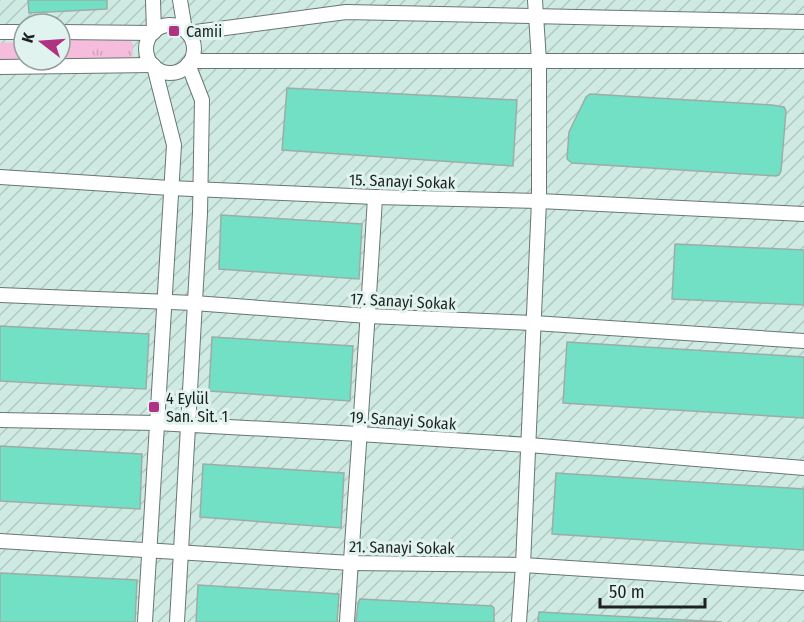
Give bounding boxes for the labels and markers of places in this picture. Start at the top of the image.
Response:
place label: Camii [186,22,222,41]
marker: Camii [167,24,181,38]
place label: 4 Eylül San. Sit. 1 [166,389,228,426]
marker: 4 Eylül San. Sit. 1 [147,400,161,414]

